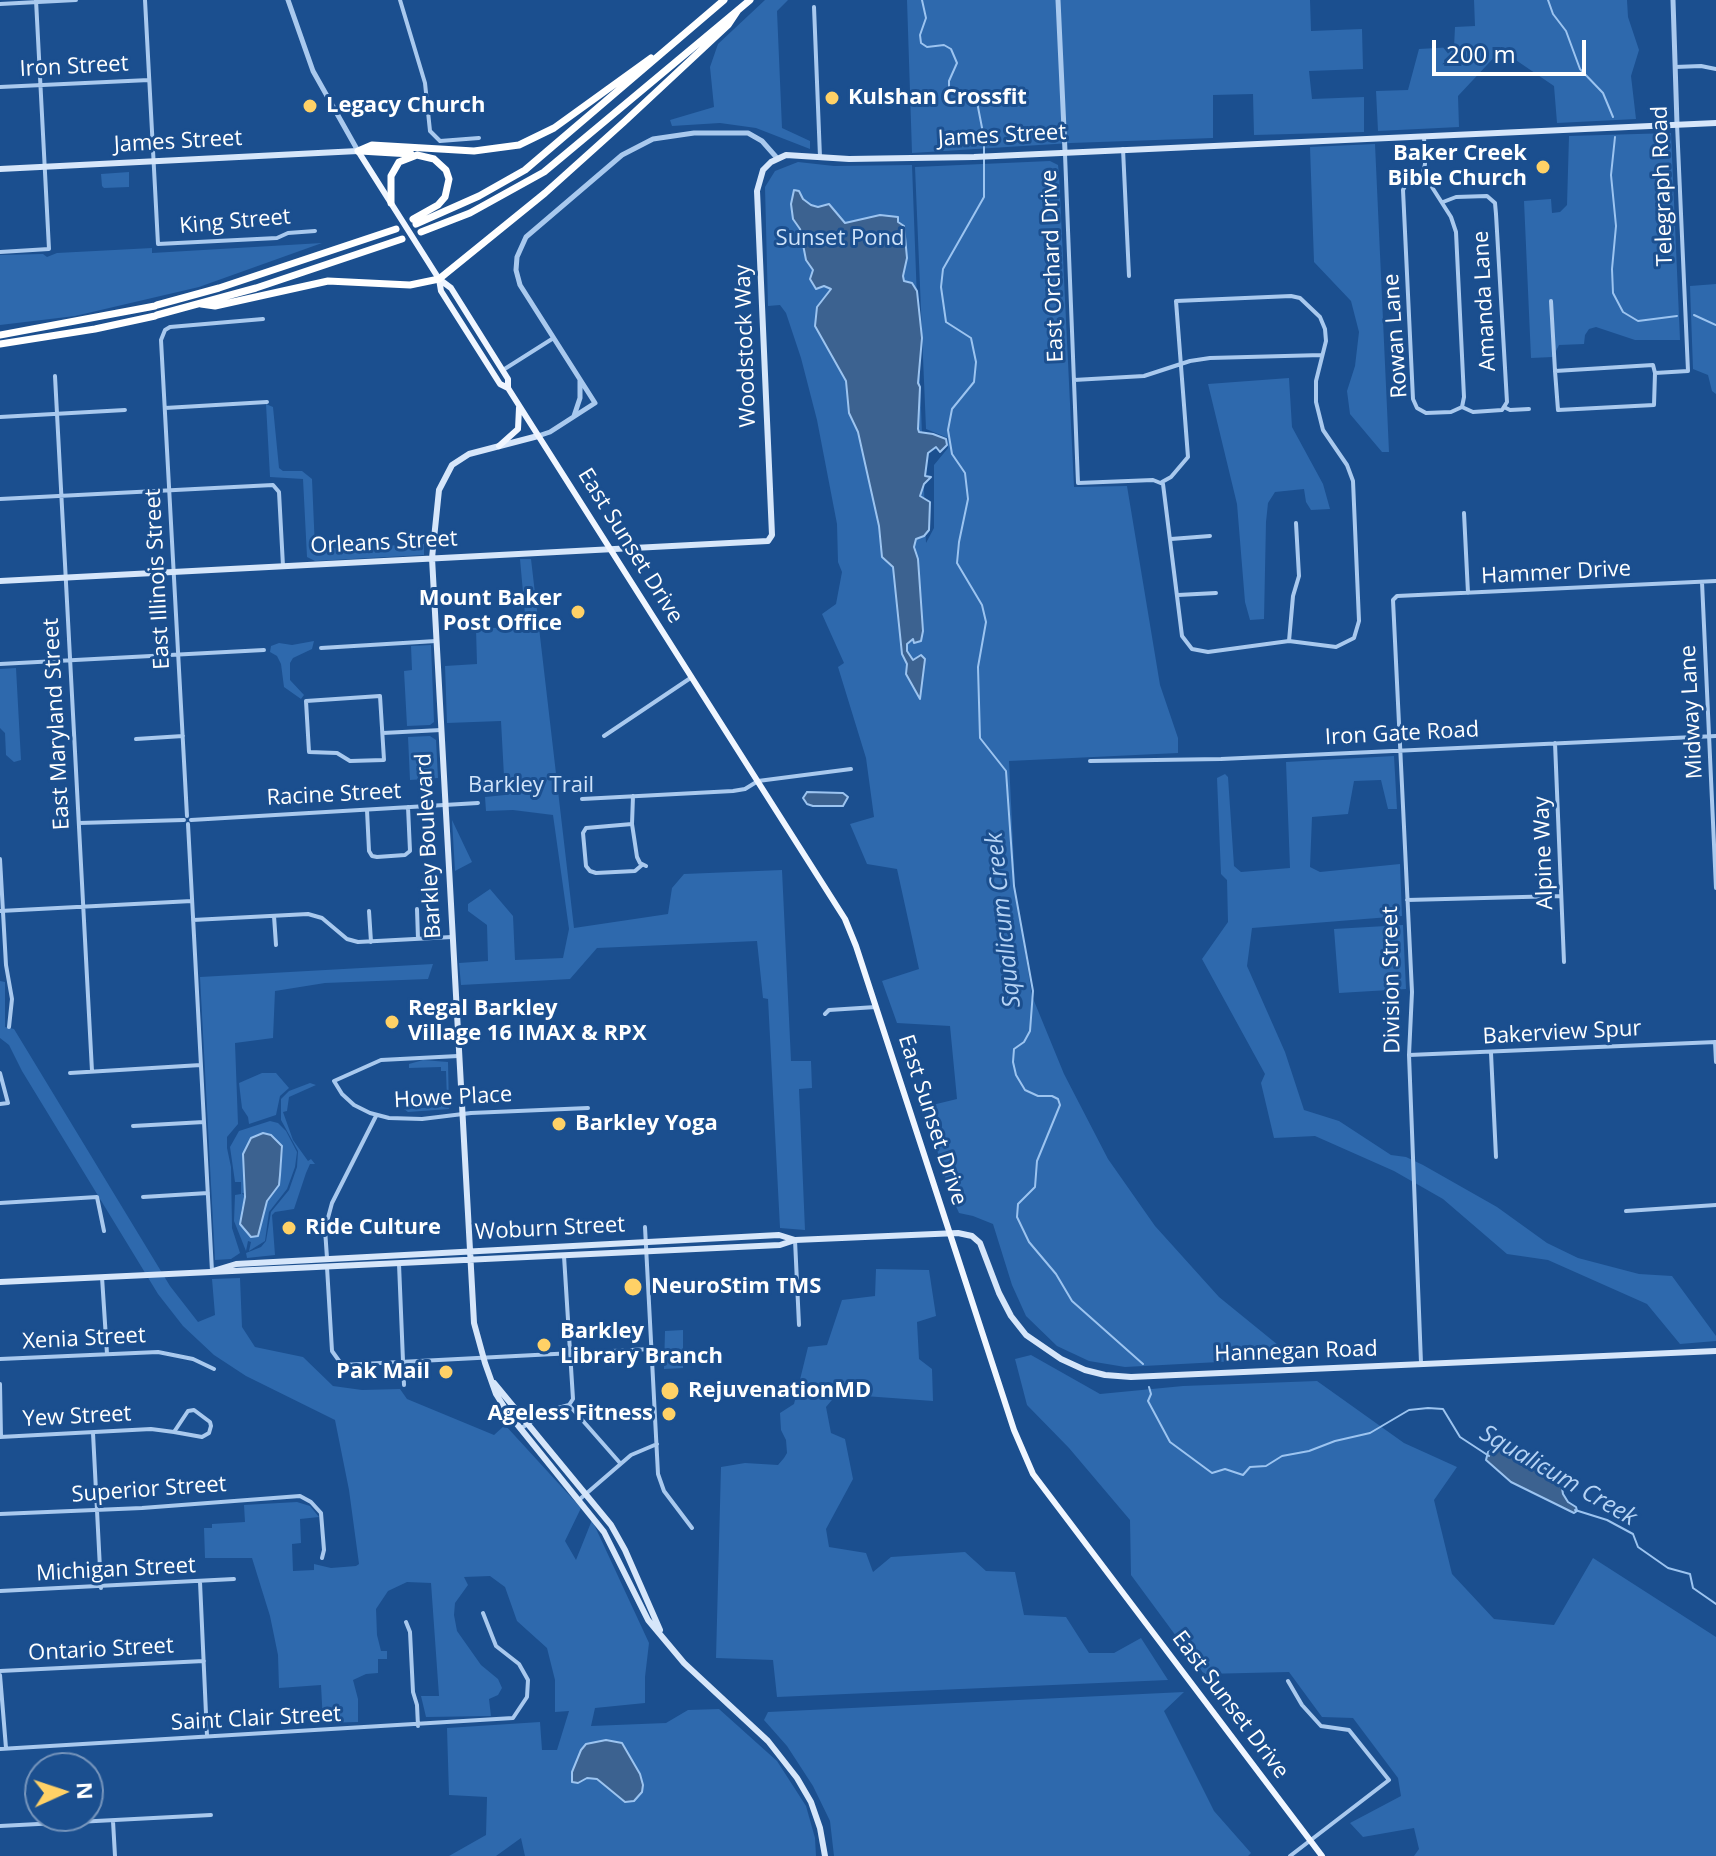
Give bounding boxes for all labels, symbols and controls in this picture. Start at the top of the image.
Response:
scale bar [1436,24,1590,74]
text: 200 m [1446,37,1516,70]
street label: Iron Street [19,51,129,83]
place label: Kulshan Crossfit [848,85,1027,111]
marker: Kulshan Crossfit [823,89,841,107]
place label: Legacy Church [326,93,485,119]
marker: Legacy Church [301,97,319,115]
street label: Telegraph Road [1647,105,1679,267]
street label: James Street [937,119,1067,153]
street label: James Street [113,125,243,159]
place label: Baker Creek Bible Church [1387,141,1527,192]
marker: Baker Creek Bible Church [1534,158,1552,176]
street label: East Orchard Drive [1036,169,1070,363]
street label: King Street [178,204,292,240]
park label: Sunset Pond [776,226,904,252]
street label: Amanda Lane [1468,230,1502,372]
street label: Woodstock Way [730,264,762,428]
street label: Rowan Lane [1378,273,1414,399]
street label: East Sunset Drive [572,464,688,628]
street label: East Illinois Street [140,488,176,670]
street label: Orleans Street [310,526,458,560]
street label: Hammer Drive [1480,556,1632,590]
place label: Mount Baker Post Office [419,586,562,638]
marker: Mount Baker Post Office [569,603,587,621]
street label: East Maryland Street [38,617,76,831]
street label: Midway Lane [1675,644,1709,780]
street label: Iron Gate Road [1324,717,1480,751]
street label: Barkley Boulevard [411,752,447,940]
park label: Barkley Trail [468,773,594,799]
street label: Racine Street [266,778,402,812]
street label: Alpine Way [1529,796,1559,910]
water label: Squalicum Creek [980,831,1028,1009]
street label: Division Street [1378,906,1406,1054]
place label: Regal Barkley Village 16 IMAX & RPX [408,996,647,1048]
marker: Regal Barkley Village 16 IMAX & RPX [383,1013,401,1031]
street label: Bakerview Spur [1482,1016,1642,1050]
street label: East Sunset Drive [892,1031,972,1209]
street label: Howe Place [393,1082,513,1114]
place label: Barkley Yoga [575,1111,718,1137]
marker: Barkley Yoga [550,1115,568,1133]
street label: Woburn Street [474,1212,626,1246]
place label: Ride Culture [305,1215,441,1241]
marker: Ride Culture [280,1219,298,1237]
place label: NeuroStim TMS [651,1274,821,1300]
marker: NeuroStim TMS [622,1276,644,1298]
place label: Barkley Library Branch [560,1319,723,1370]
street label: Xenia Street [22,1323,146,1355]
marker: Barkley Library Branch [535,1336,553,1354]
street label: Hannegan Road [1214,1336,1378,1368]
place label: Pak Mail [336,1359,430,1385]
marker: Pak Mail [437,1363,455,1381]
place label: RejuvenationMD [688,1378,871,1404]
marker: RejuvenationMD [659,1380,681,1402]
street label: Yew Street [22,1401,132,1433]
place label: Ageless Fitness [487,1401,653,1427]
marker: Ageless Fitness [660,1405,678,1423]
water label: Squalicum Creek [1474,1419,1642,1533]
street label: Superior Street [71,1471,227,1509]
street label: Michigan Street [36,1553,196,1587]
street label: East Sunset Drive [1166,1626,1294,1784]
street label: Ontario Street [28,1633,174,1667]
street label: Saint Clair Street [170,1701,342,1737]
north arrow [24,1752,104,1832]
text: N [71,1781,101,1801]

